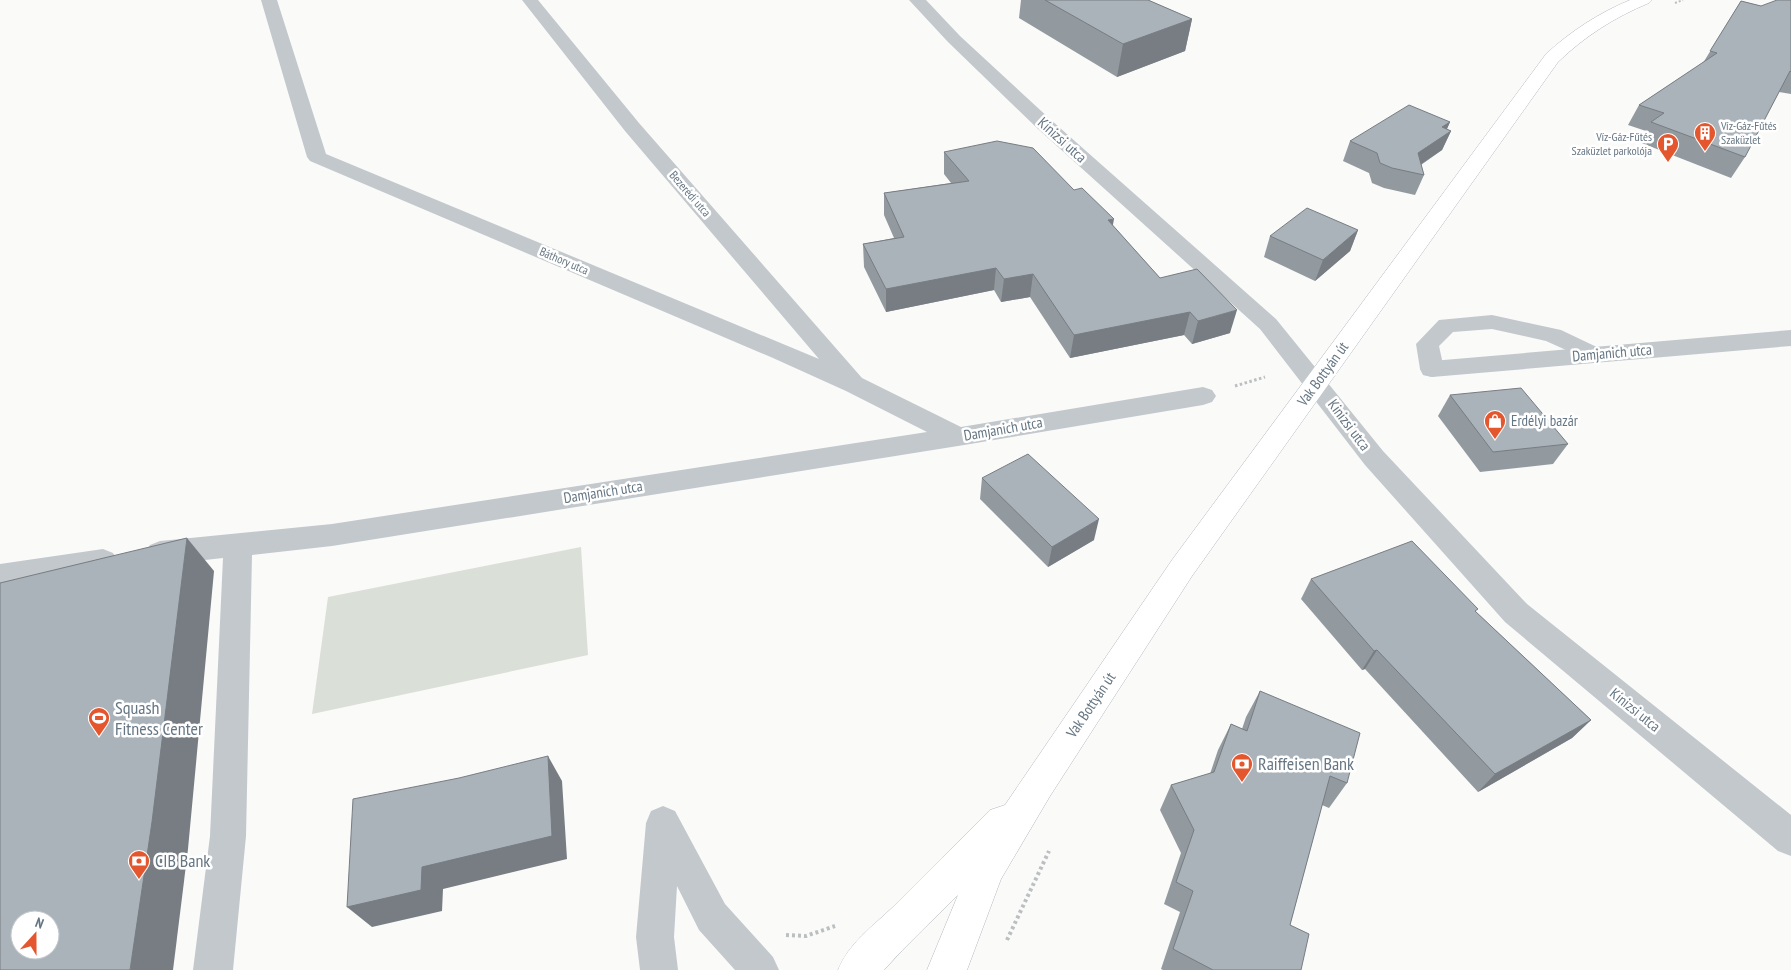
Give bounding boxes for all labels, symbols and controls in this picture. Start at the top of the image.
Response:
street label: Kinizsi utca [1034,113,1091,167]
place label: Víz-Gáz-Fűtés Szaküzlet [1720,118,1777,147]
building icon: Víz-Gáz-Fűtés Szaküzlet [1693,121,1717,152]
place label: Víz-Gáz-Fűtés Szaküzlet parkolója [1572,129,1652,158]
parking icon: Víz-Gáz-Fűtés Szaküzlet parkolója [1656,132,1680,163]
street label: Bezerédi utca [666,168,714,220]
street label: Báthory utca [537,244,591,278]
street label: Vak Bottyán út [1292,338,1352,410]
street label: Damjanich utca [1571,340,1652,365]
street label: Kinizsi utca [1324,395,1375,454]
shop icon: Erdélyi bazár [1483,409,1507,440]
place label: Erdélyi bazár [1511,411,1579,430]
street label: Damjanich utca [962,412,1044,445]
street label: Damjanich utca [562,476,644,507]
street label: Vak Bottyán út [1061,668,1119,742]
street label: Kinizsi utca [1606,684,1664,736]
place label: Squash Fitness Center [115,696,203,740]
sports icon: Squash Fitness Center [87,706,111,737]
bank icon: Raiffeisen Bank [1230,752,1254,783]
place label: Raiffeisen Bank [1258,752,1354,775]
bank icon: CIB Bank [127,849,151,880]
place label: CIB Bank [155,849,210,872]
north arrow [10,910,60,960]
text: N [33,913,46,933]

